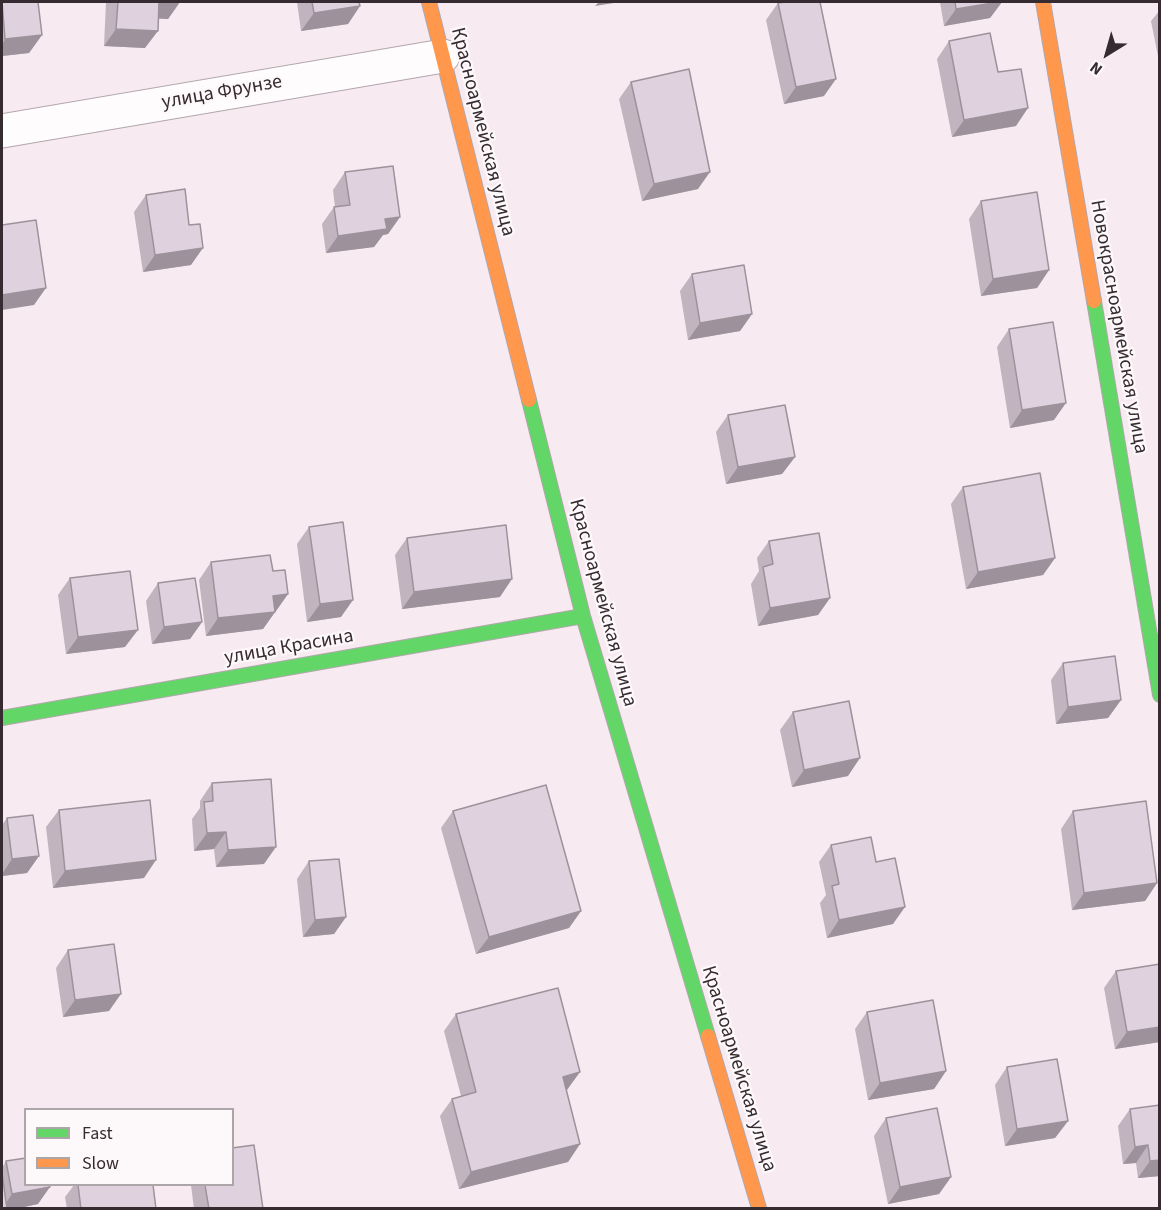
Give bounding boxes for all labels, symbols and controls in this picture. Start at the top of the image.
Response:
north arrow [1077,24,1137,84]
street label: Красноармейская улица [444,25,520,239]
text: N [1085,56,1107,80]
street label: улица Фрунзе [160,71,284,115]
street label: Новокрасноармейская улица [1084,198,1152,456]
street label: Красноармейская улица [563,496,641,710]
street label: улица Красина [223,625,355,671]
street label: Красноармейская улица [695,963,781,1175]
legend [24,1108,234,1186]
text: Fast [82,1121,113,1146]
text: Slow [82,1151,119,1176]

